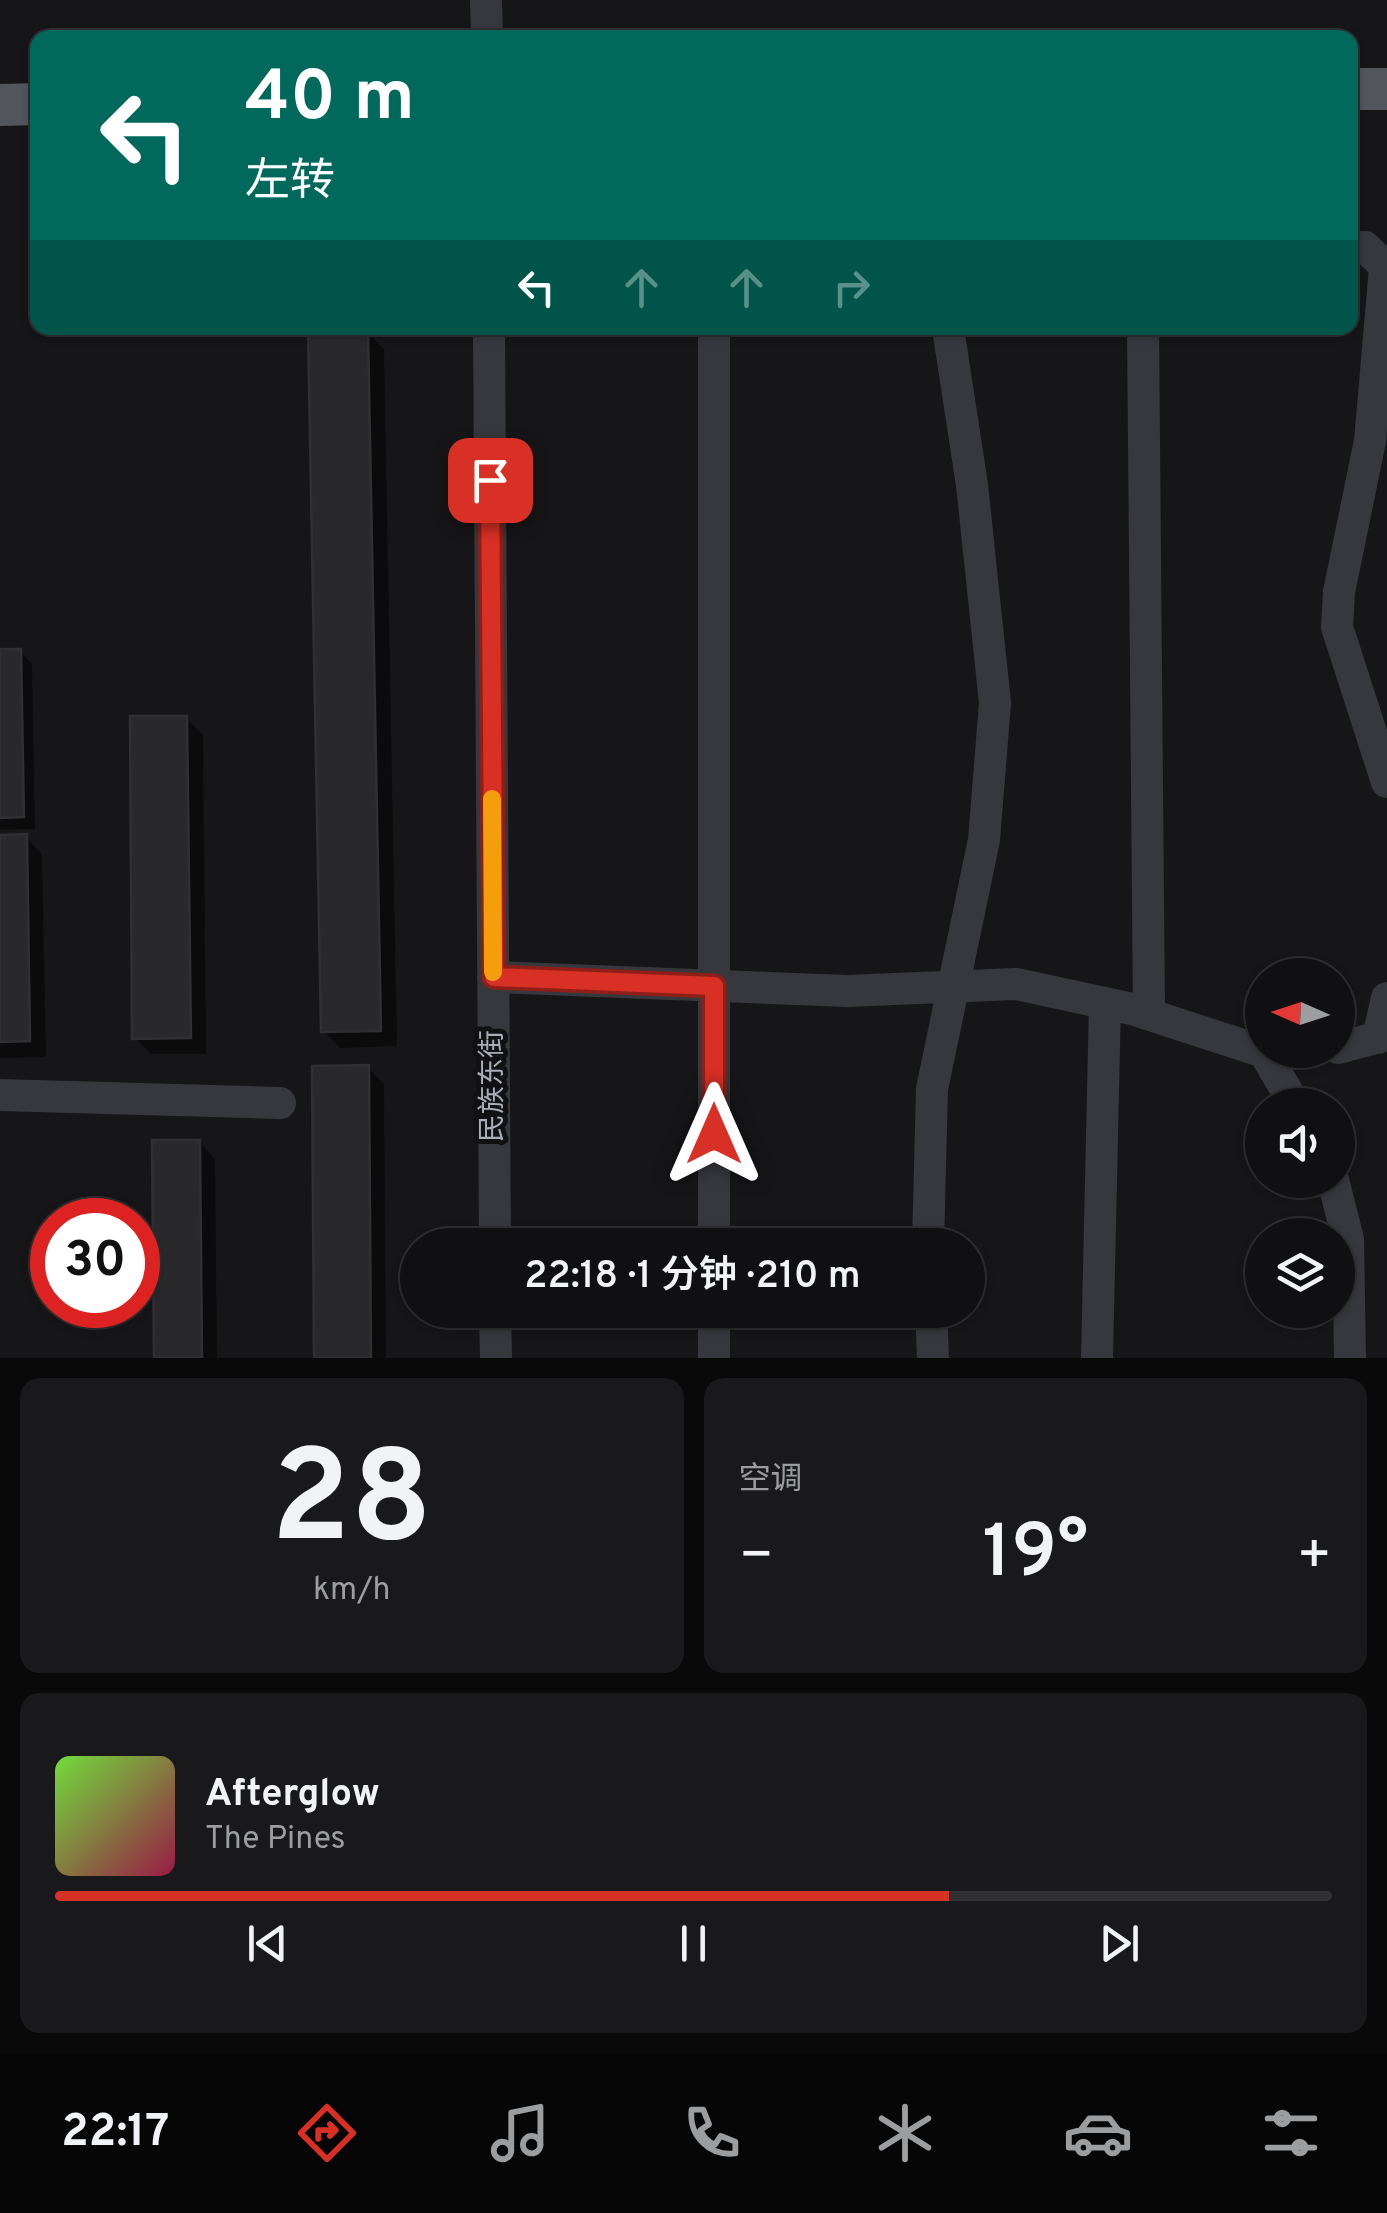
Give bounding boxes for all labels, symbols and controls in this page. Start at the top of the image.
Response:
text: 40 m [245,56,415,145]
icon: left [80,70,210,200]
text: 左转 [245,155,335,212]
icon: left [509,260,564,315]
icon: ahead [614,260,669,315]
icon: ahead [719,260,774,315]
icon: right [824,260,879,315]
pin [448,438,533,523]
icon: arrive [463,453,518,508]
north arrow [1245,958,1355,1068]
map controls [1245,958,1355,1328]
street label: 民族东街 [476,1030,512,1142]
position arrow [662,1082,766,1186]
button: sound [1245,1088,1355,1198]
speed limit sign: 30 [30,1198,160,1328]
button: layers [1245,1218,1355,1328]
text: 22:18 · 1 分钟 · 210 m [524,1253,861,1302]
text: 28 [271,1423,432,1588]
text: 空调 [739,1461,803,1501]
text: 19° [982,1509,1088,1604]
text: − [739,1523,774,1593]
text: + [1297,1523,1332,1593]
text: km/h [313,1571,391,1611]
text: Afterglow [205,1771,380,1820]
text: The Pines [205,1820,346,1860]
icon: previous [240,1916,295,1971]
icon: pause [666,1916,721,1971]
icon: next [1092,1916,1147,1971]
icon: directions [292,2098,362,2168]
icon: music [485,2098,555,2168]
icon: phone [677,2098,747,2168]
icon: climate [870,2098,940,2168]
icon: car [1063,2098,1133,2168]
icon: filters [1256,2098,1326,2168]
text: 22:17 [61,2105,169,2162]

